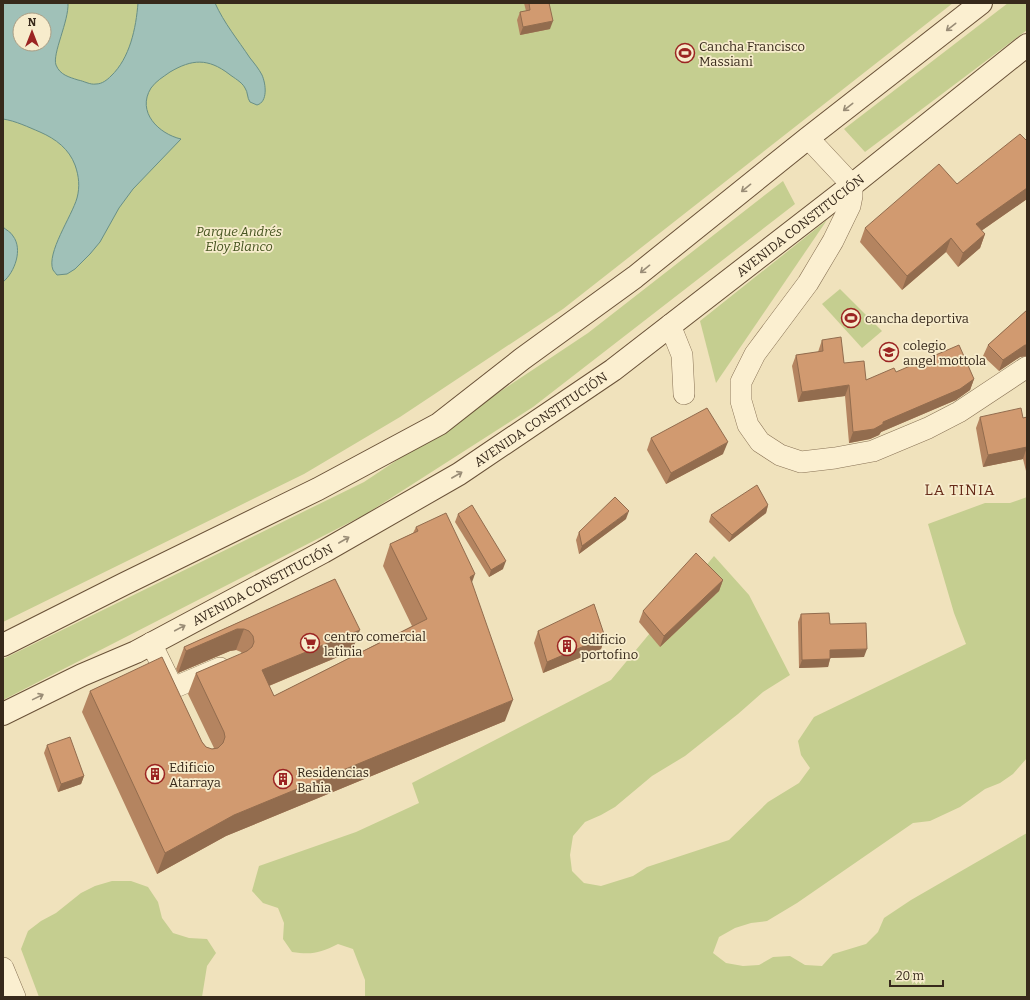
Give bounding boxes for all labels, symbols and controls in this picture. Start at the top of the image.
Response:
north arrow [12,12,52,52]
text: N [28,16,37,29]
one-way arrow [945,23,956,31]
place label: Cancha Francisco Massiani [699,39,805,69]
sports icon: Cancha Francisco Massiani [674,42,696,64]
one-way arrow [843,103,854,111]
street label: AVENIDA CONSTITUCIÓN [733,171,867,279]
one-way arrow [741,183,752,192]
park label: Parque Andrés Eloy Blanco [196,224,282,254]
one-way arrow [639,265,650,273]
sports icon: cancha deportiva [840,307,862,329]
place label: cancha deportiva [865,311,969,326]
place label: colegio angel mottola [903,338,986,368]
school or university icon: colegio angel mottola [878,341,900,363]
street label: AVENIDA CONSTITUCIÓN [471,369,610,469]
one-way arrow [451,471,463,479]
district label: LA TINIA [925,481,995,499]
one-way arrow [338,535,350,543]
street label: AVENIDA CONSTITUCIÓN [189,541,335,628]
one-way arrow [174,624,186,631]
place label: centro comercial latinia [324,629,426,659]
supermarket icon: centro comercial latinia [299,632,321,654]
place label: edificio portofino [581,632,638,662]
building icon: edificio portofino [556,635,578,657]
one-way arrow [32,693,44,700]
place label: Edificio Atarraya [169,760,221,790]
building icon: Edificio Atarraya [144,763,166,785]
place label: Residencias Bahia [297,765,369,795]
building icon: Residencias Bahia [272,768,294,790]
scale bar [890,962,943,988]
text: 20 m [896,969,925,983]

